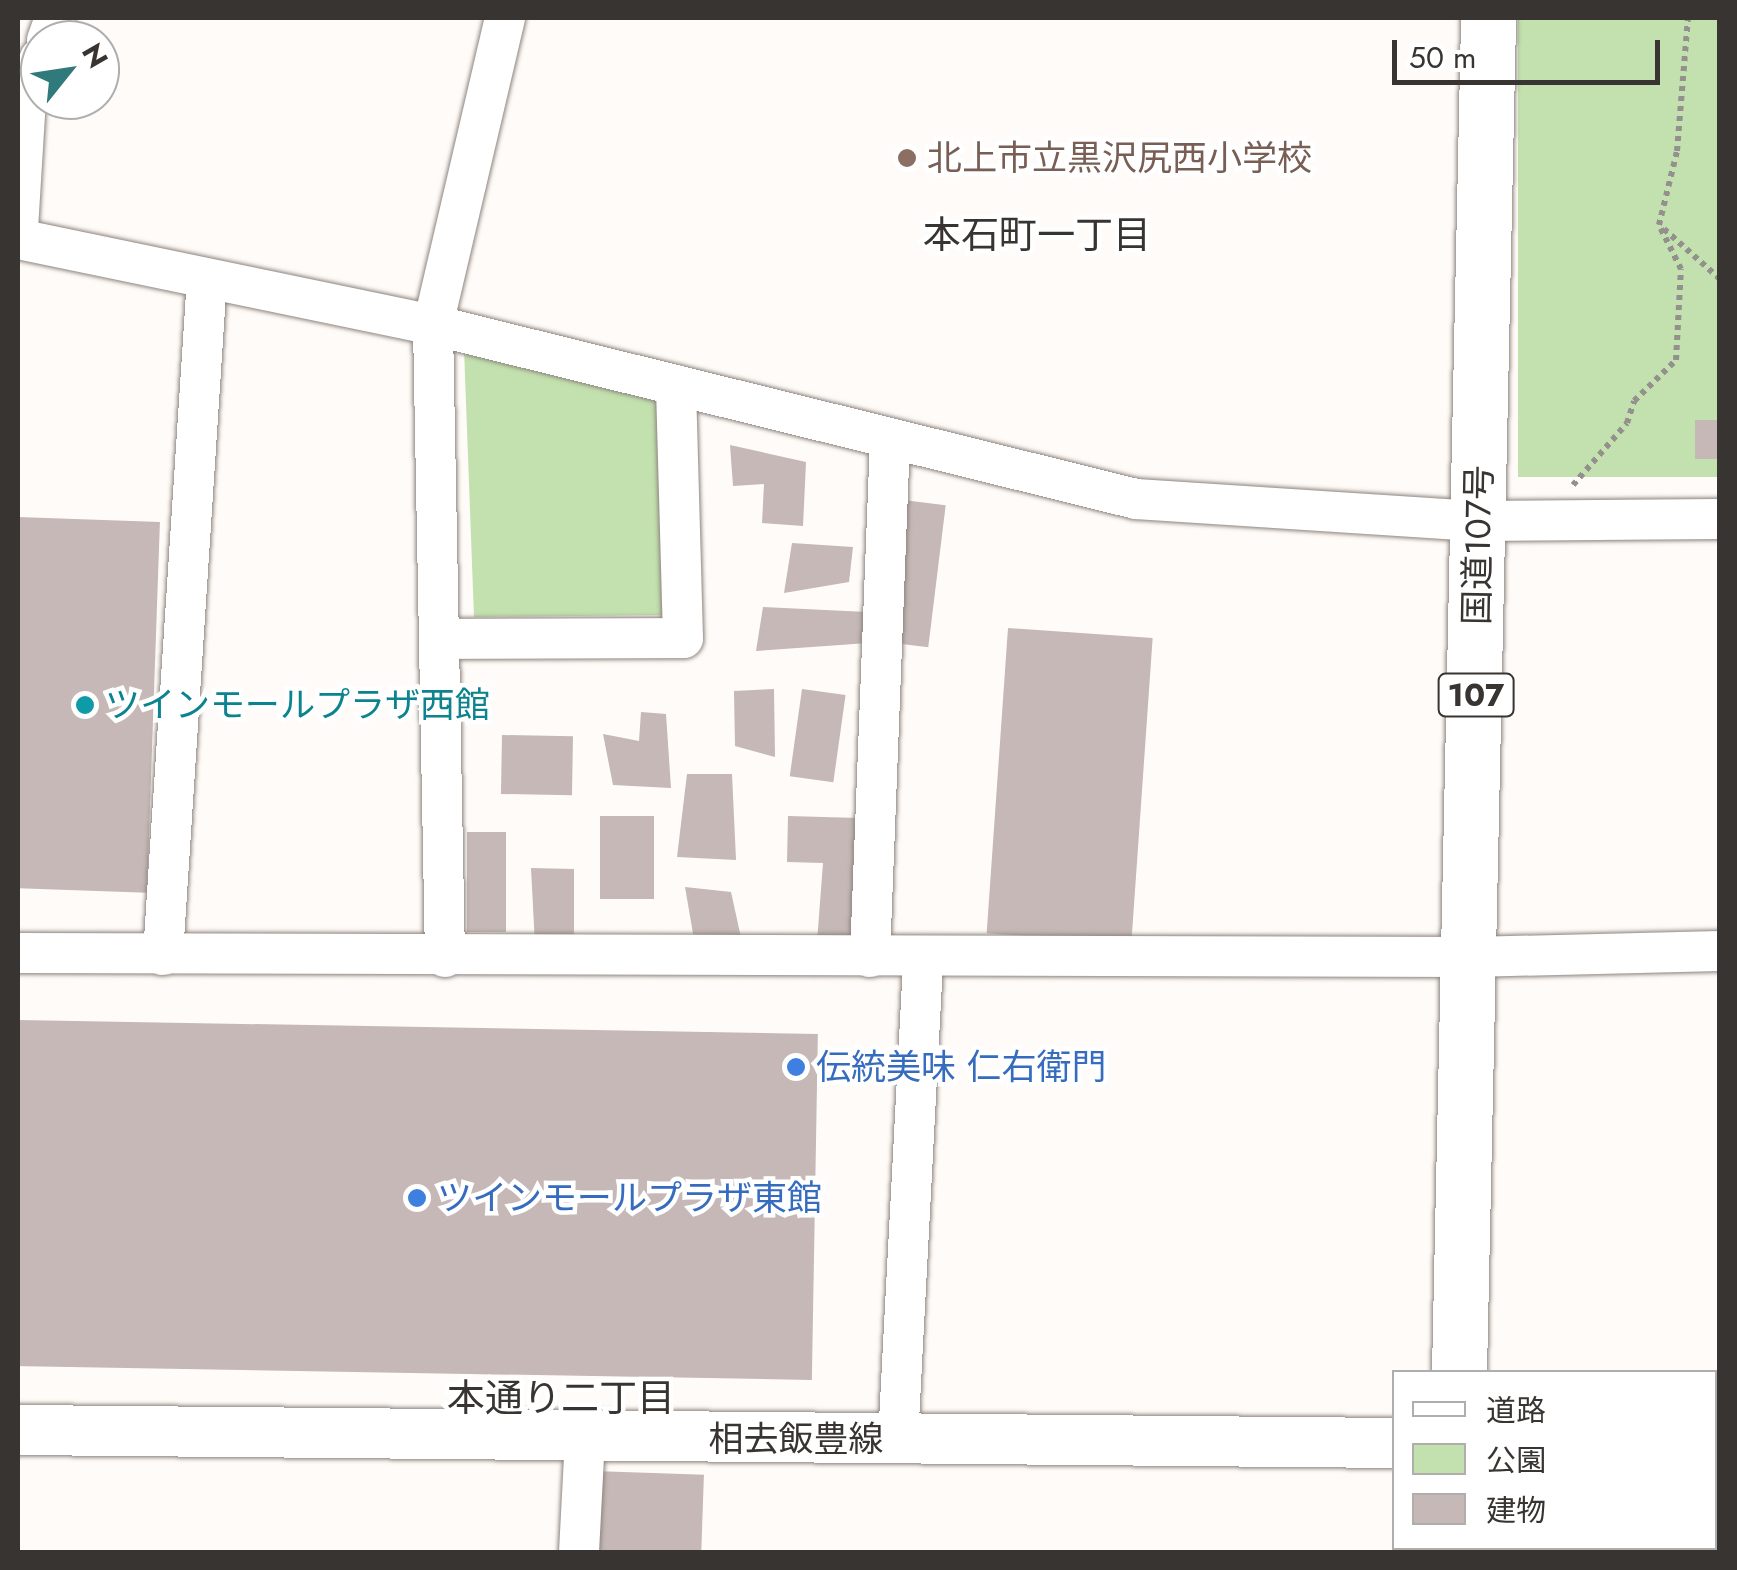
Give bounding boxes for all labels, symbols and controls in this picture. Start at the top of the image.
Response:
north arrow [20,20,120,120]
scale bar [1397,20,1664,82]
text: N [71,36,118,76]
text: 50 m [1409,36,1476,79]
place label: 北上市立黒沢尻西小学校 [927,137,1312,179]
marker: 北上市立黒沢尻西小学校 [896,147,918,169]
district label: 本石町一丁目 [923,212,1151,258]
street label: 国道107号 [1456,465,1500,625]
road number: 107 [1436,668,1516,722]
place label: ツインモールプラザ西館 [105,684,490,726]
marker: ツインモールプラザ西館 [74,694,96,716]
place label: 伝統美味 仁右衛門 [816,1046,1106,1088]
marker: 伝統美味 仁右衛門 [785,1056,807,1078]
place label: ツインモールプラザ東館 [437,1177,822,1219]
marker: ツインモールプラザ東館 [406,1187,428,1209]
legend [1392,1370,1717,1550]
district label: 本通り二丁目 [447,1375,675,1421]
text: 道路 [1486,1389,1546,1432]
street label: 相去飯豊線 [709,1418,883,1460]
text: 公園 [1486,1439,1546,1482]
text: 建物 [1486,1489,1546,1532]

